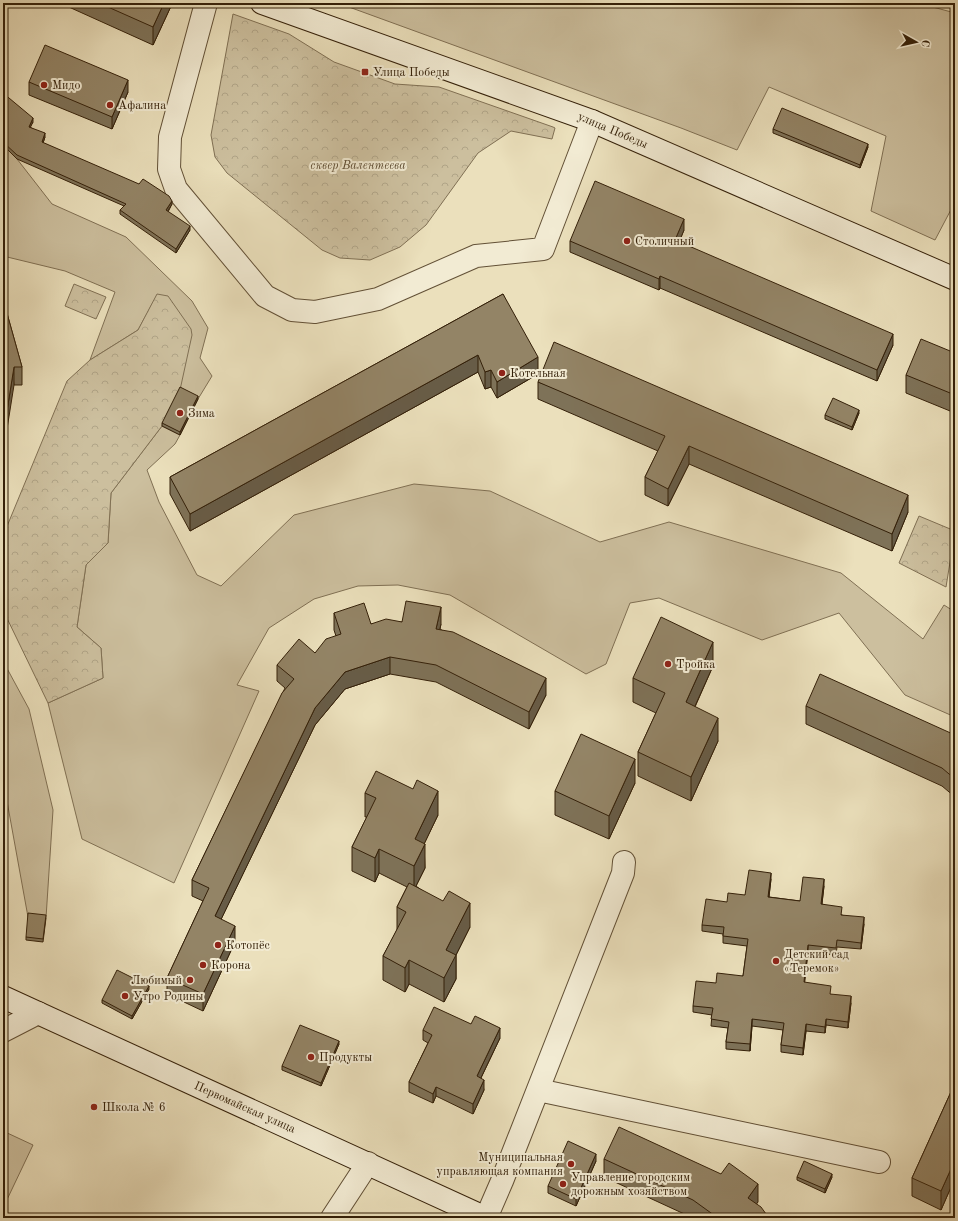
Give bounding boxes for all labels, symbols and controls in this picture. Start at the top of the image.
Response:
north arrow [896,22,936,62]
text: С [918,39,930,48]
marker: Улица Победы [360,67,370,77]
place label: Улица Победы [373,67,450,79]
marker: Мидо [39,80,49,90]
place label: Мидо [52,80,80,92]
marker: Афалина [105,100,115,110]
place label: Афалина [118,100,166,112]
street label: улица Победы [576,111,649,151]
park label: сквер Валентеева [310,160,406,172]
marker: Столичный [622,236,632,246]
place label: Столичный [635,236,694,248]
marker: Котельная [497,368,507,378]
place label: Котельная [510,368,566,380]
marker: Зима [175,408,185,418]
place label: Зима [188,408,215,420]
marker: Тройка [663,659,673,669]
place label: Тройка [676,659,715,671]
marker: Котопёс [213,940,223,950]
place label: Котопёс [226,940,270,952]
place label: Детский сад «Теремок» [784,949,849,975]
marker: Детский сад «Теремок» [771,956,781,966]
marker: Корона [198,960,208,970]
place label: Корона [211,960,250,972]
place label: Любимый [131,975,182,987]
marker: Любимый [185,975,195,985]
marker: Утро Родины [120,991,130,1001]
place label: Утро Родины [133,991,203,1003]
marker: Продукты [306,1052,316,1062]
place label: Продукты [319,1052,372,1064]
street label: Первомайская улица [192,1080,297,1136]
marker: Школа № 6 [89,1102,99,1112]
place label: Школа № 6 [102,1102,166,1114]
place label: Муниципальная управляющая компания [437,1152,563,1178]
marker: Муниципальная управляющая компания [566,1159,576,1169]
place label: Управление городским дорожным хозяйством [571,1172,690,1198]
marker: Управление городским дорожным хозяйством [558,1179,568,1189]

